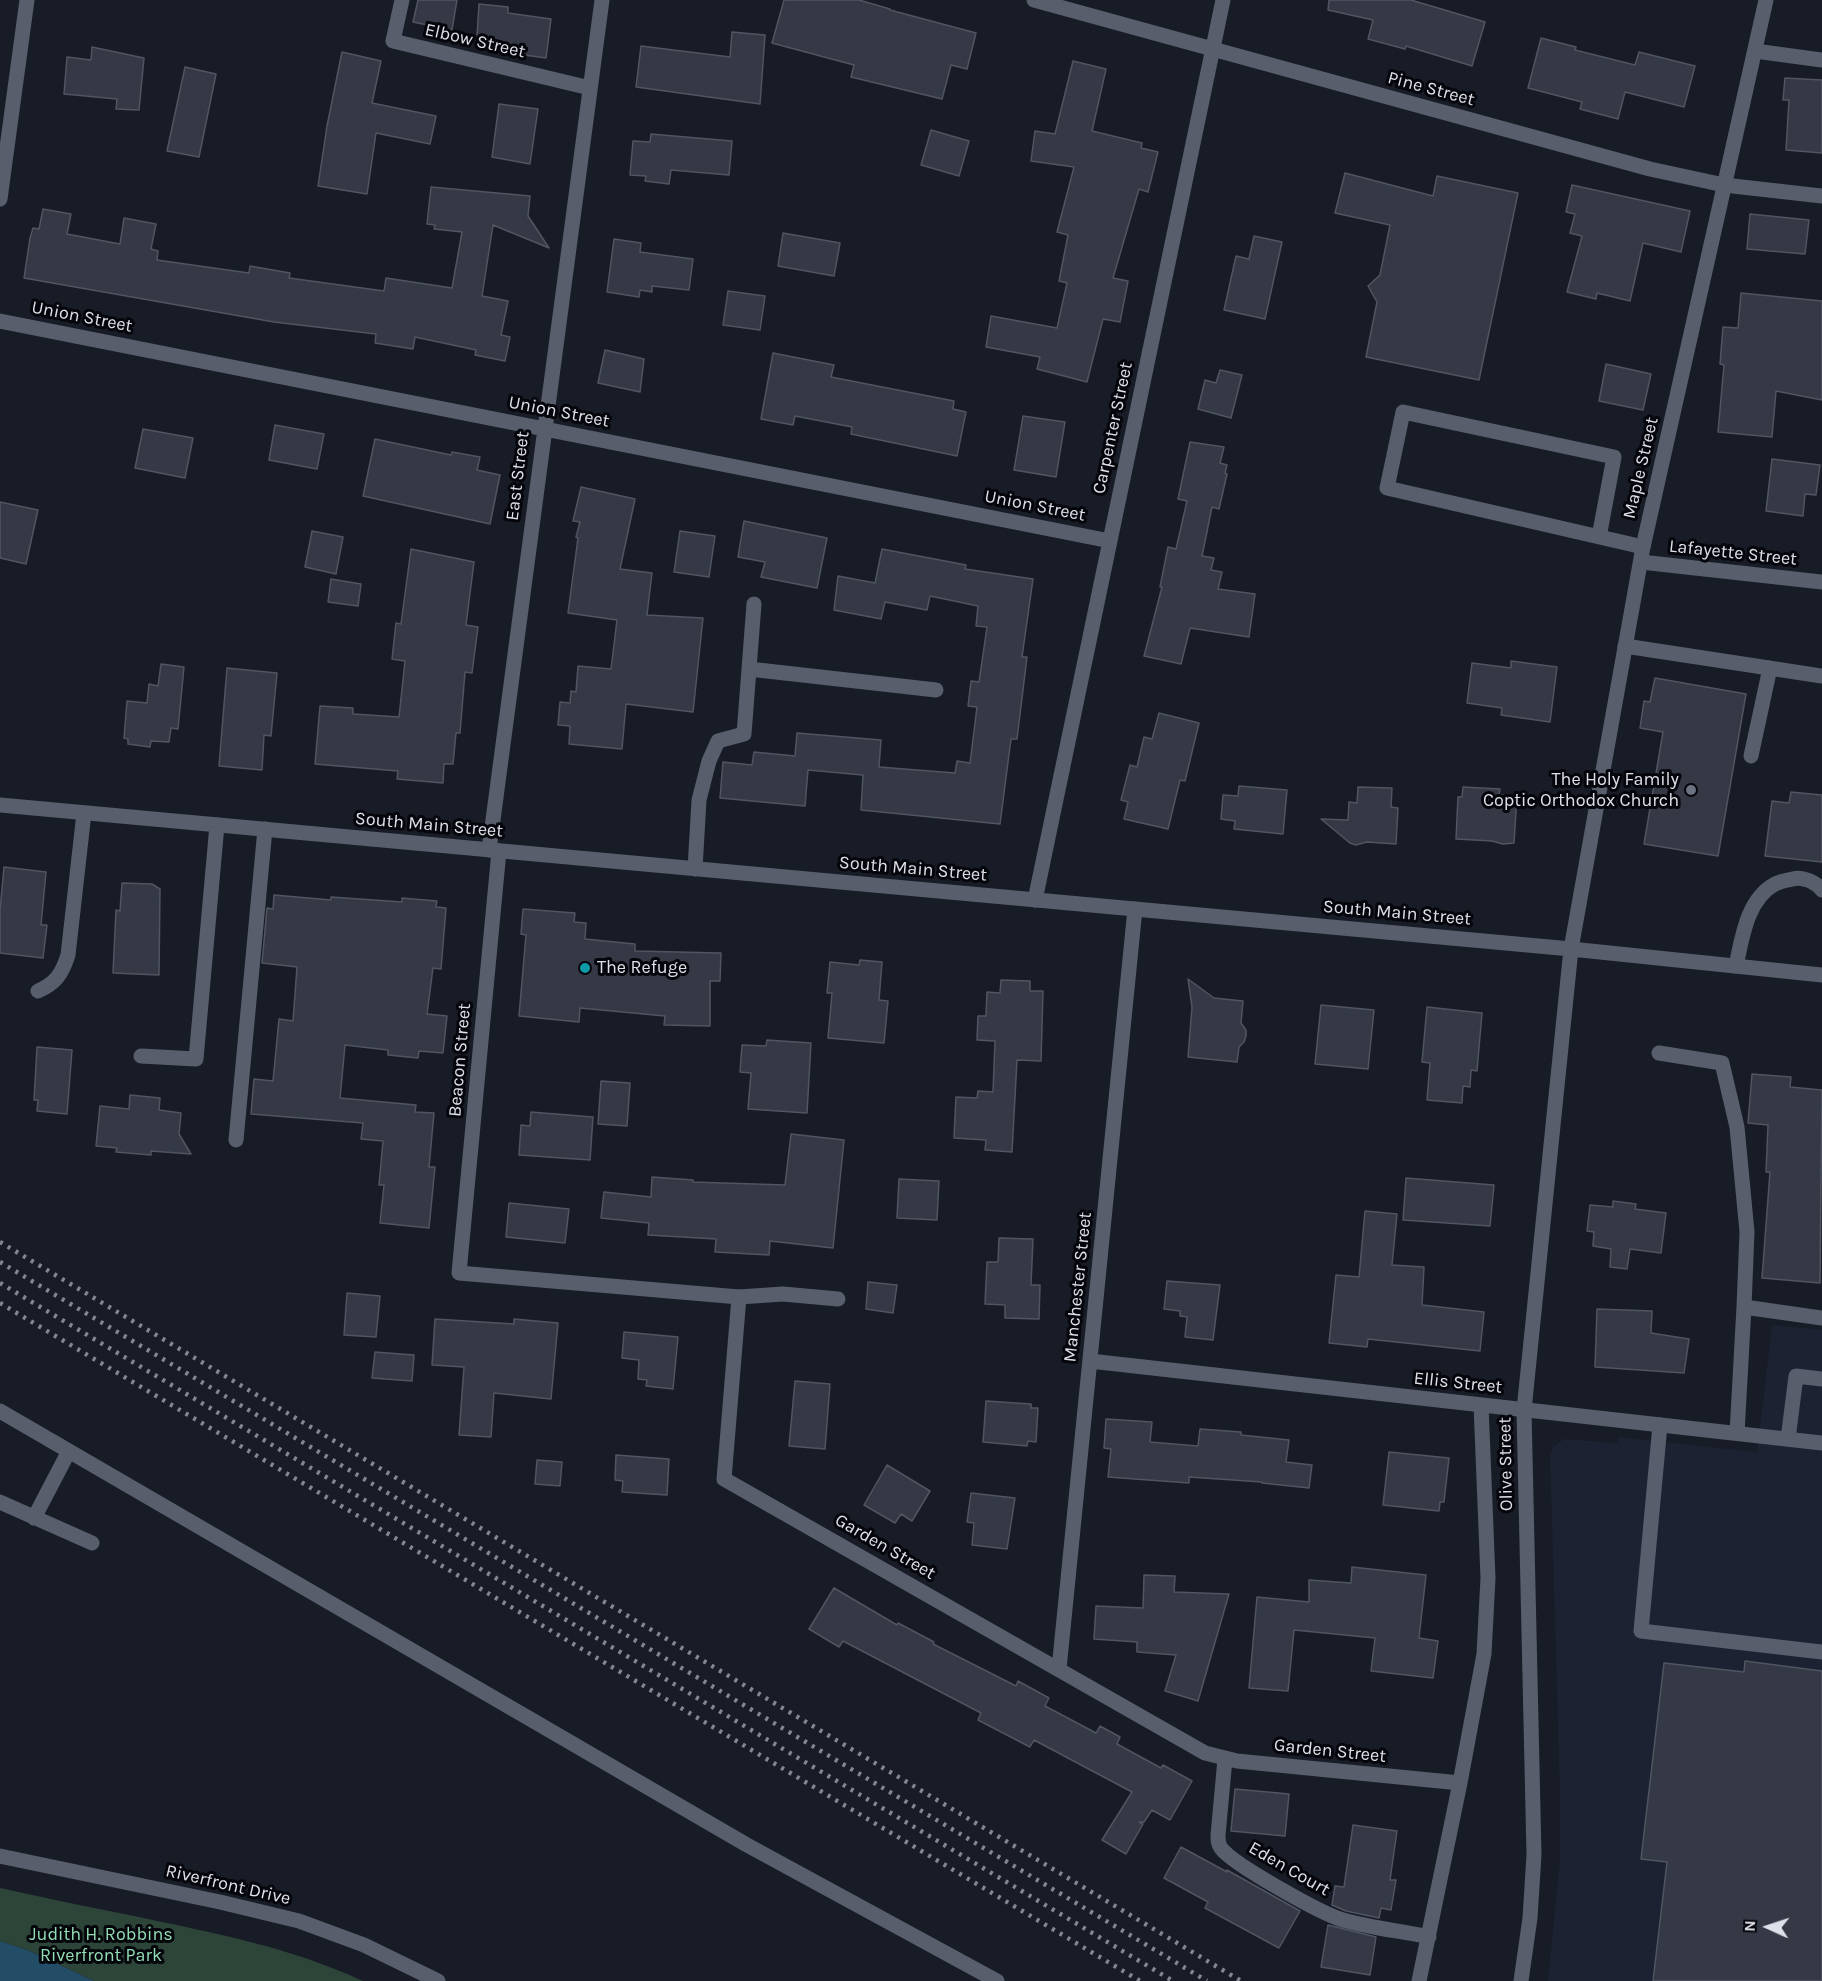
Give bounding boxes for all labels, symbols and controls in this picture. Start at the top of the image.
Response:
street label: Elbow Street [423,19,527,63]
street label: Pine Street [1385,67,1477,111]
street label: Union Street [30,297,134,337]
street label: Carpenter Street [1088,360,1138,496]
street label: Union Street [507,392,611,432]
street label: Maple Street [1619,415,1663,521]
street label: East Street [502,430,534,522]
street label: Union Street [983,486,1087,526]
street label: Lafayette Street [1668,536,1798,570]
place label: The Holy Family Coptic Orthodox Church [1483,769,1679,812]
marker: The Holy Family Coptic Orthodox Church [1684,783,1698,797]
street label: South Main Street [354,808,504,842]
street label: South Main Street [838,852,988,886]
street label: South Main Street [1322,896,1472,930]
place label: The Refuge [597,957,687,979]
marker: The Refuge [578,961,592,975]
street label: Beacon Street [444,1002,476,1118]
street label: Manchester Street [1059,1211,1097,1363]
street label: Ellis Street [1413,1368,1503,1398]
street label: Olive Street [1494,1417,1518,1511]
street label: Garden Street [831,1510,939,1584]
street label: Garden Street [1273,1734,1387,1768]
street label: Eden Court [1245,1837,1333,1901]
street label: Riverfront Drive [163,1860,293,1910]
north arrow [1738,1897,1798,1957]
text: N [1740,1920,1759,1932]
park label: Judith H. Robbins Riverfront Park [29,1924,173,1966]

